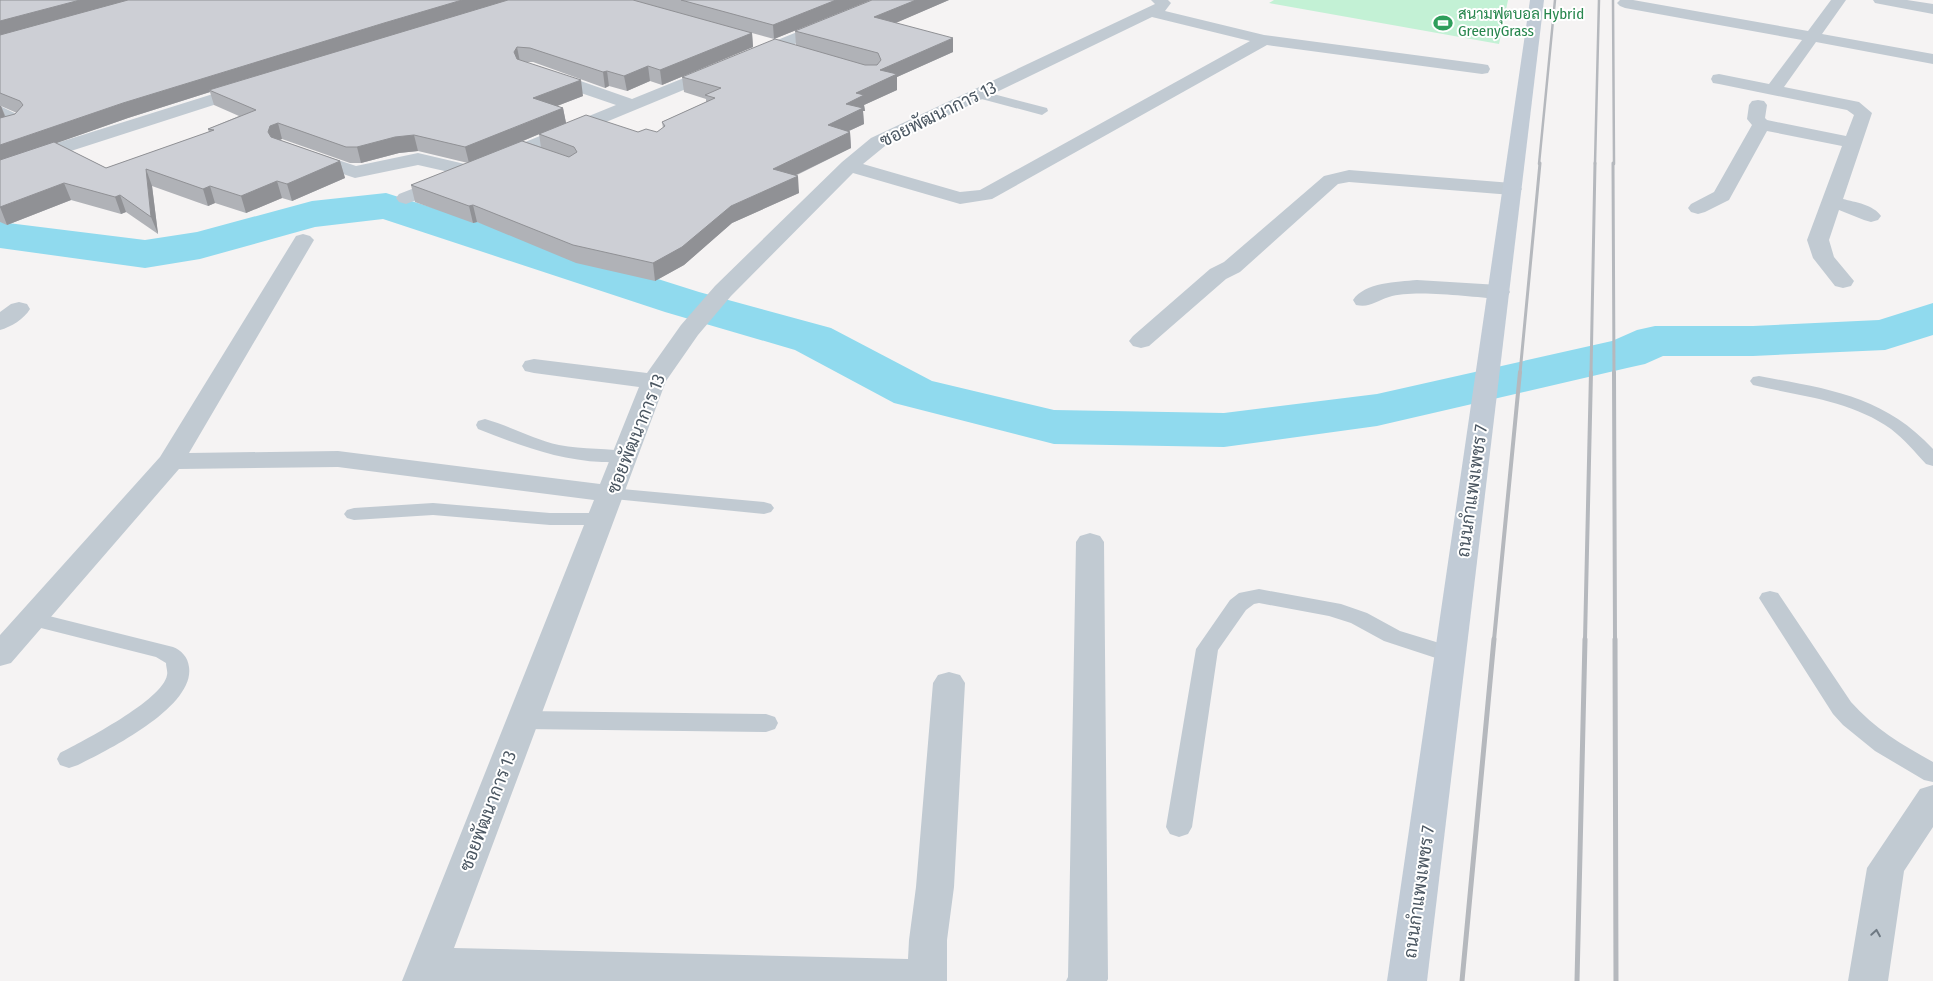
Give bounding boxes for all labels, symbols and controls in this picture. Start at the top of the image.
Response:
place label: สนามฟุตบอล Hybrid GreenyGrass [1458,5,1584,40]
sports icon: สนามฟุตบอล Hybrid GreenyGrass [1432,12,1454,34]
street label: ซอยพัฒนาการ 13 [876,76,1000,152]
street label: ซอยพัฒนาการ 13 [602,371,670,497]
street label: ถนนกำแพงเพชร 7 [1452,423,1492,559]
street label: ซอยพัฒนาการ 13 [455,748,521,874]
street label: ถนนกำแพงเพชร 7 [1399,824,1439,960]
one-way arrow [1870,928,1881,936]

